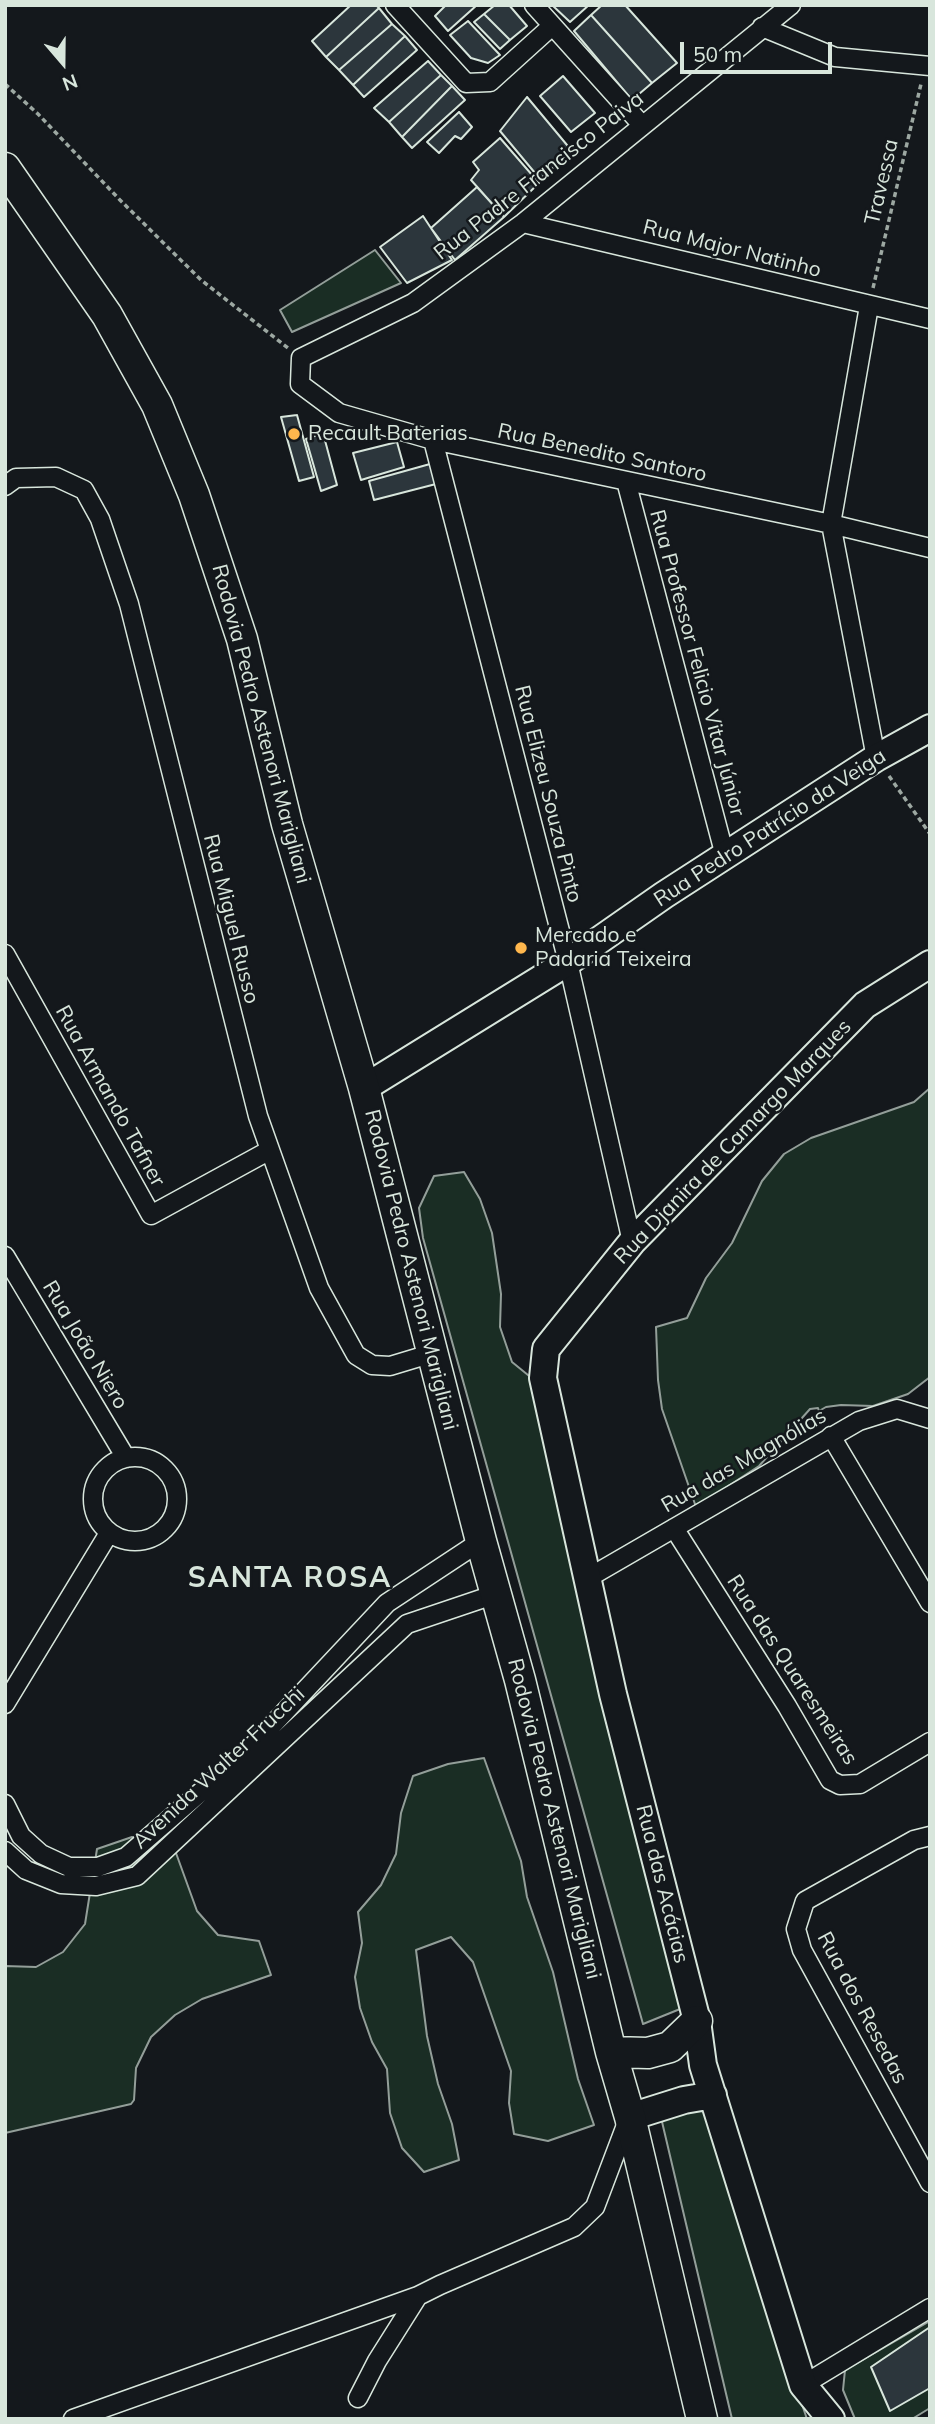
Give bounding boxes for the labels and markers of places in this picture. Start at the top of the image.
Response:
place label: Recault Baterias [308,421,468,447]
marker: Recault Baterias [286,426,302,442]
place label: Mercado e Padaria Teixeira [535,923,692,973]
marker: Mercado e Padaria Teixeira [513,940,529,956]

